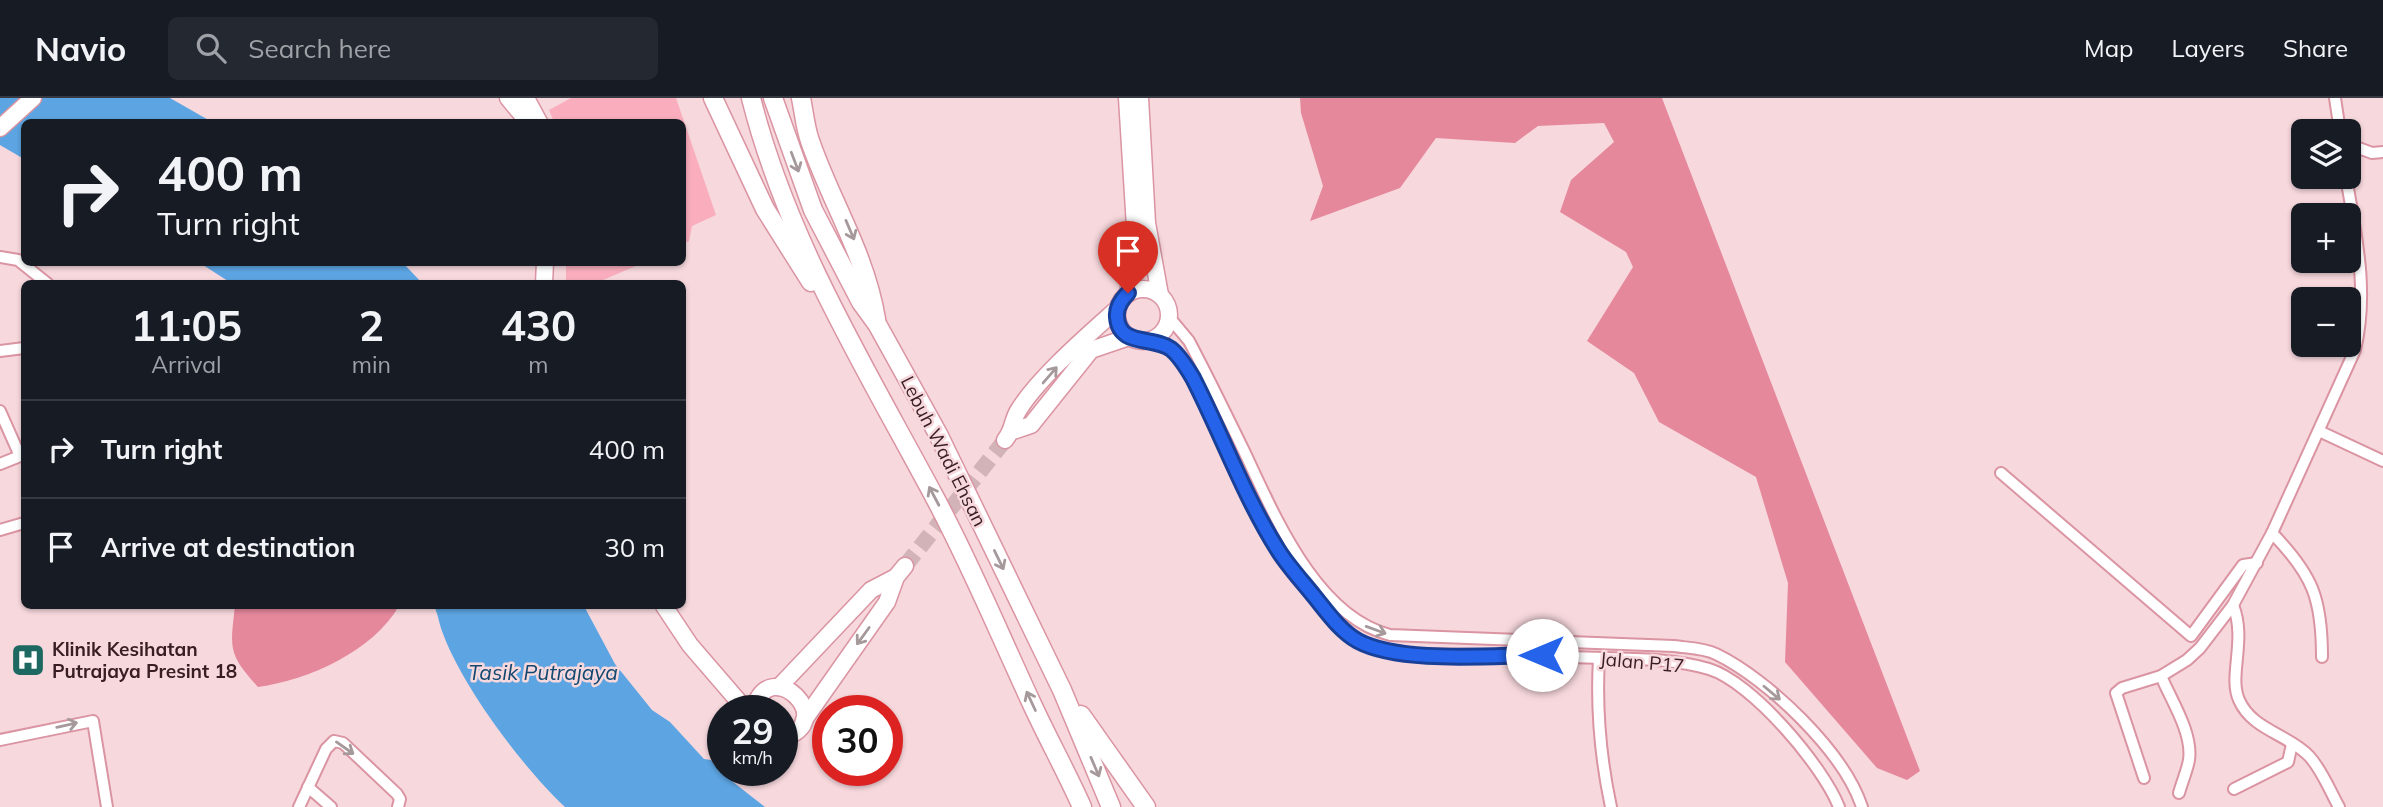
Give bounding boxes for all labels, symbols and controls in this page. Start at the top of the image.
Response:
search box [168,17,658,80]
text: Navio [35,28,126,69]
icon: search [192,29,230,67]
text: Search here [248,32,391,65]
text: Map [2084,33,2133,63]
text: Layers [2171,33,2245,63]
text: Share [2283,33,2348,63]
map controls [2291,119,2361,357]
button: layers [2291,119,2361,189]
text: 400 m [157,142,303,203]
icon: right [42,147,133,238]
one-way arrow [790,151,802,173]
text: Turn right [157,203,300,243]
button: + [2291,203,2361,273]
one-way arrow [844,219,857,240]
pin [1098,221,1158,293]
icon: arrive [1109,232,1147,270]
button: − [2291,287,2361,357]
text: 11:05 [131,299,242,352]
text: 2 [359,299,384,352]
text: 430 [501,299,576,352]
text: Arrival [151,350,222,379]
text: min [352,350,391,379]
text: m [528,350,549,379]
one-way arrow [1042,366,1058,384]
street label: Lebuh Wadi Ehsan [896,372,992,530]
icon: right [42,430,80,468]
text: Turn right [101,433,222,466]
text: 400 m [589,433,665,466]
one-way arrow [927,486,940,507]
icon: arrive [42,528,80,566]
text: Arrive at destination [101,531,356,564]
text: 30 m [604,531,665,564]
one-way arrow [993,549,1006,570]
position arrow [1505,618,1579,692]
one-way arrow [1365,625,1386,638]
one-way arrow [856,626,870,645]
place label: Klinik Kesihatan Putrajaya Presint 18 [52,637,237,683]
hospital icon: Klinik Kesihatan Putrajaya Presint 18 [9,641,47,679]
street label: Jalan P17 [1599,646,1685,678]
water label: Tasik Putrajaya [468,659,618,685]
one-way arrow [1763,686,1781,701]
one-way arrow [1024,691,1037,713]
speed limit sign: 30 [812,695,903,786]
text: 29 [731,709,774,753]
one-way arrow [55,717,78,731]
one-way arrow [335,740,355,755]
text: km/h [732,746,773,769]
one-way arrow [1089,755,1102,777]

